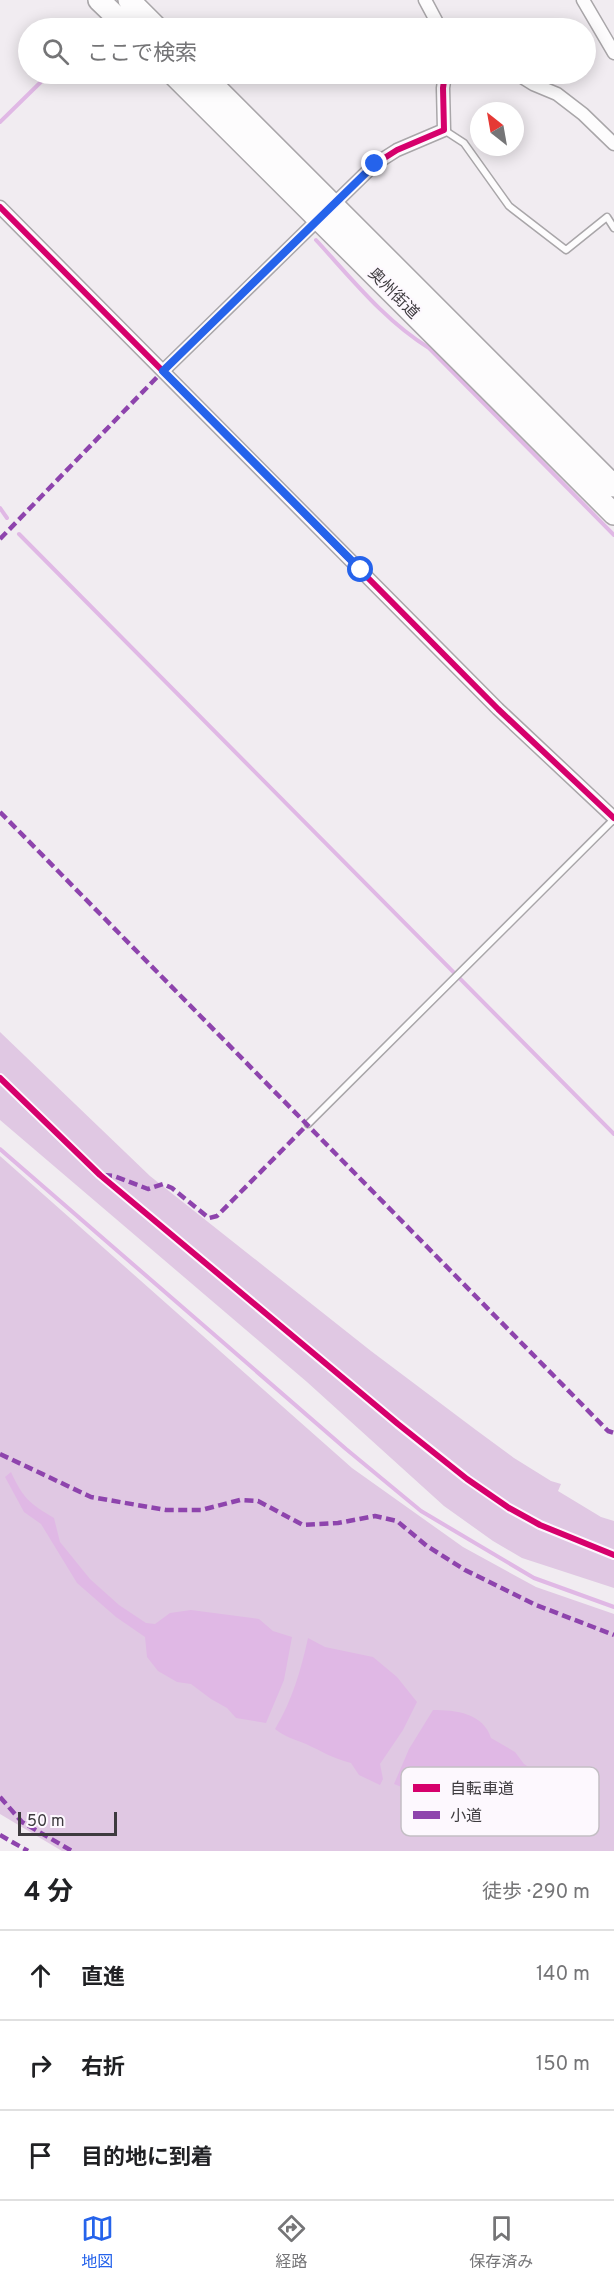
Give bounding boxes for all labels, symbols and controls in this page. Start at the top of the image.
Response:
search box [18,18,596,84]
icon: search [39,35,72,68]
text: ここで検索 [87,41,197,68]
north arrow [470,102,524,156]
route end [361,150,387,176]
street label: 奥州街道 [363,264,423,324]
route start [347,556,373,582]
legend [401,1767,599,1836]
text: 自転車道 [450,1780,514,1800]
text: 小道 [450,1807,482,1827]
scale bar [18,1809,117,1836]
text: 50 m [27,1812,65,1832]
text: 4 分 [24,1877,73,1910]
text: 徒歩 · 290 m [482,1880,590,1906]
icon: ahead [24,1959,57,1992]
text: 140 m [536,1962,590,1988]
text: 直進 [81,1965,125,1992]
icon: right [24,2049,57,2082]
text: 150 m [536,2052,590,2078]
text: 右折 [81,2055,125,2082]
icon: arrive [24,2139,57,2172]
text: 目的地に到着 [81,2145,213,2172]
tab: 地図 [81,2212,114,2273]
tab: 経路 [275,2212,308,2273]
tab: 保存済み [469,2212,533,2273]

